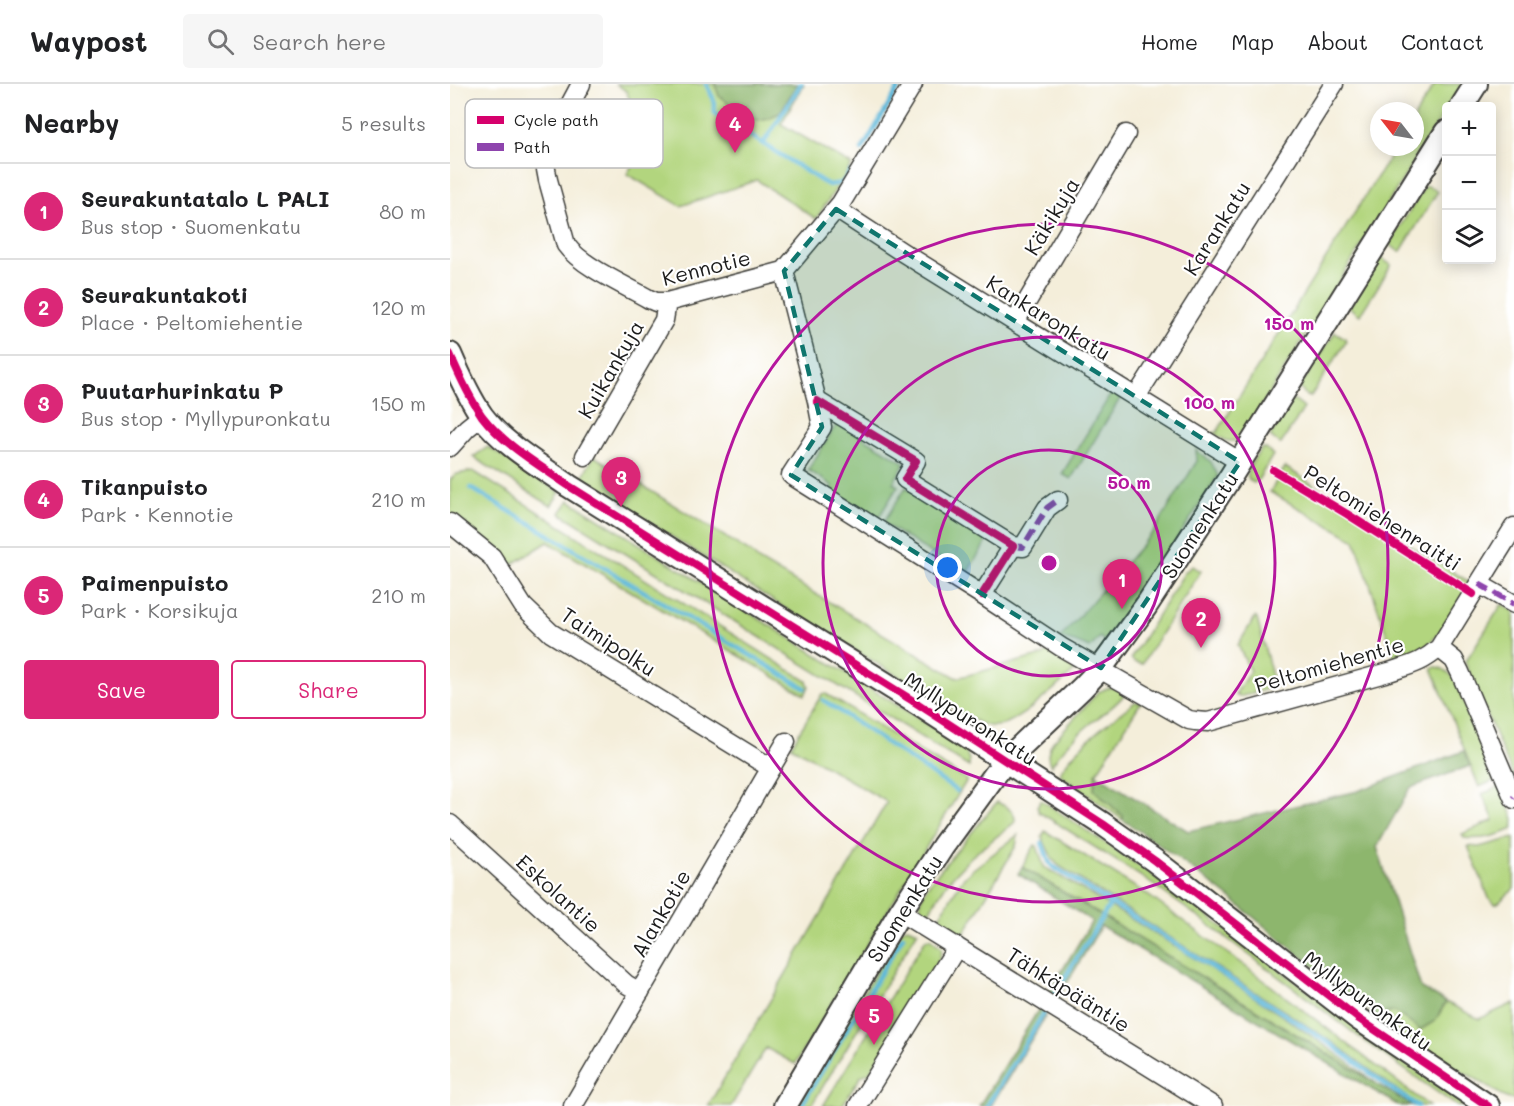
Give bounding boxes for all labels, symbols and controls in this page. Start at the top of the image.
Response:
search box [183,14,603,68]
text: Waypost [30,23,147,59]
icon: search [204,25,237,58]
text: Search here [252,27,386,56]
text: Home [1141,28,1198,55]
text: Map [1231,28,1274,55]
text: About [1307,28,1368,55]
text: Contact [1401,28,1484,55]
legend [465,99,663,168]
north arrow [1370,102,1424,156]
map controls [1442,102,1496,264]
button: + [1442,102,1496,156]
pin: 4 [716,104,754,153]
text: Nearby [24,106,119,140]
text: Cycle path [514,109,598,130]
text: 5 results [341,110,426,136]
text: Path [514,136,550,157]
button: − [1442,156,1496,210]
street label: Käkikuja [1017,172,1085,260]
street label: Karankatu [1176,176,1256,280]
text: Seurakuntatalo L PALI [81,184,330,213]
text: 1 [39,198,48,224]
text: 80 m [379,198,426,224]
button: layers [1442,210,1496,264]
text: Bus stop · Suomenkatu [81,213,301,239]
street label: Kennotie [659,243,753,291]
street label: Kankaronkatu [982,268,1116,366]
text: Seurakuntakoti [81,280,248,309]
text: 2 [38,294,49,320]
text: 120 m [371,294,426,320]
text: Place · Peltomiehentie [81,309,303,335]
text: 150 m [1264,311,1314,335]
street label: Kuikankuja [571,315,649,423]
text: Puutarhurinkatu P [81,376,284,405]
text: 3 [38,390,50,416]
text: 150 m [371,390,426,416]
text: 100 m [1183,390,1235,414]
text: Bus stop · Myllypuronkatu [81,405,331,431]
pin: 3 [602,458,640,507]
street label: Peltomiehenraitti [1299,458,1467,576]
street label: Suomenkatu [1154,466,1244,584]
text: 50 m [1108,470,1150,494]
text: Tikanpuisto [81,472,208,501]
text: 4 [37,486,50,512]
text: 210 m [371,486,426,512]
text: Park · Kennotie [81,501,234,527]
your location [933,553,962,582]
centre of rings [1039,553,1059,573]
pin: 1 [1102,560,1142,609]
text: Paimenpuisto [81,568,228,597]
text: 5 [38,582,49,608]
text: 210 m [371,582,426,608]
text: Park · Korsikuja [81,597,238,623]
pin: 2 [1182,598,1221,648]
street label: Taimipolku [556,600,662,682]
street label: Peltomiehentie [1251,630,1407,698]
button: Save [24,660,219,719]
button: Share [231,660,426,719]
street label: Myllypuronkatu [899,665,1043,771]
street label: Eskolantie [511,848,607,938]
street label: Suomenkatu [860,849,948,967]
street label: Alankotie [624,864,696,962]
street label: Tähkäpääntie [1002,940,1136,1038]
street label: Myllypuronkatu [1298,944,1438,1056]
pin: 5 [854,996,894,1045]

